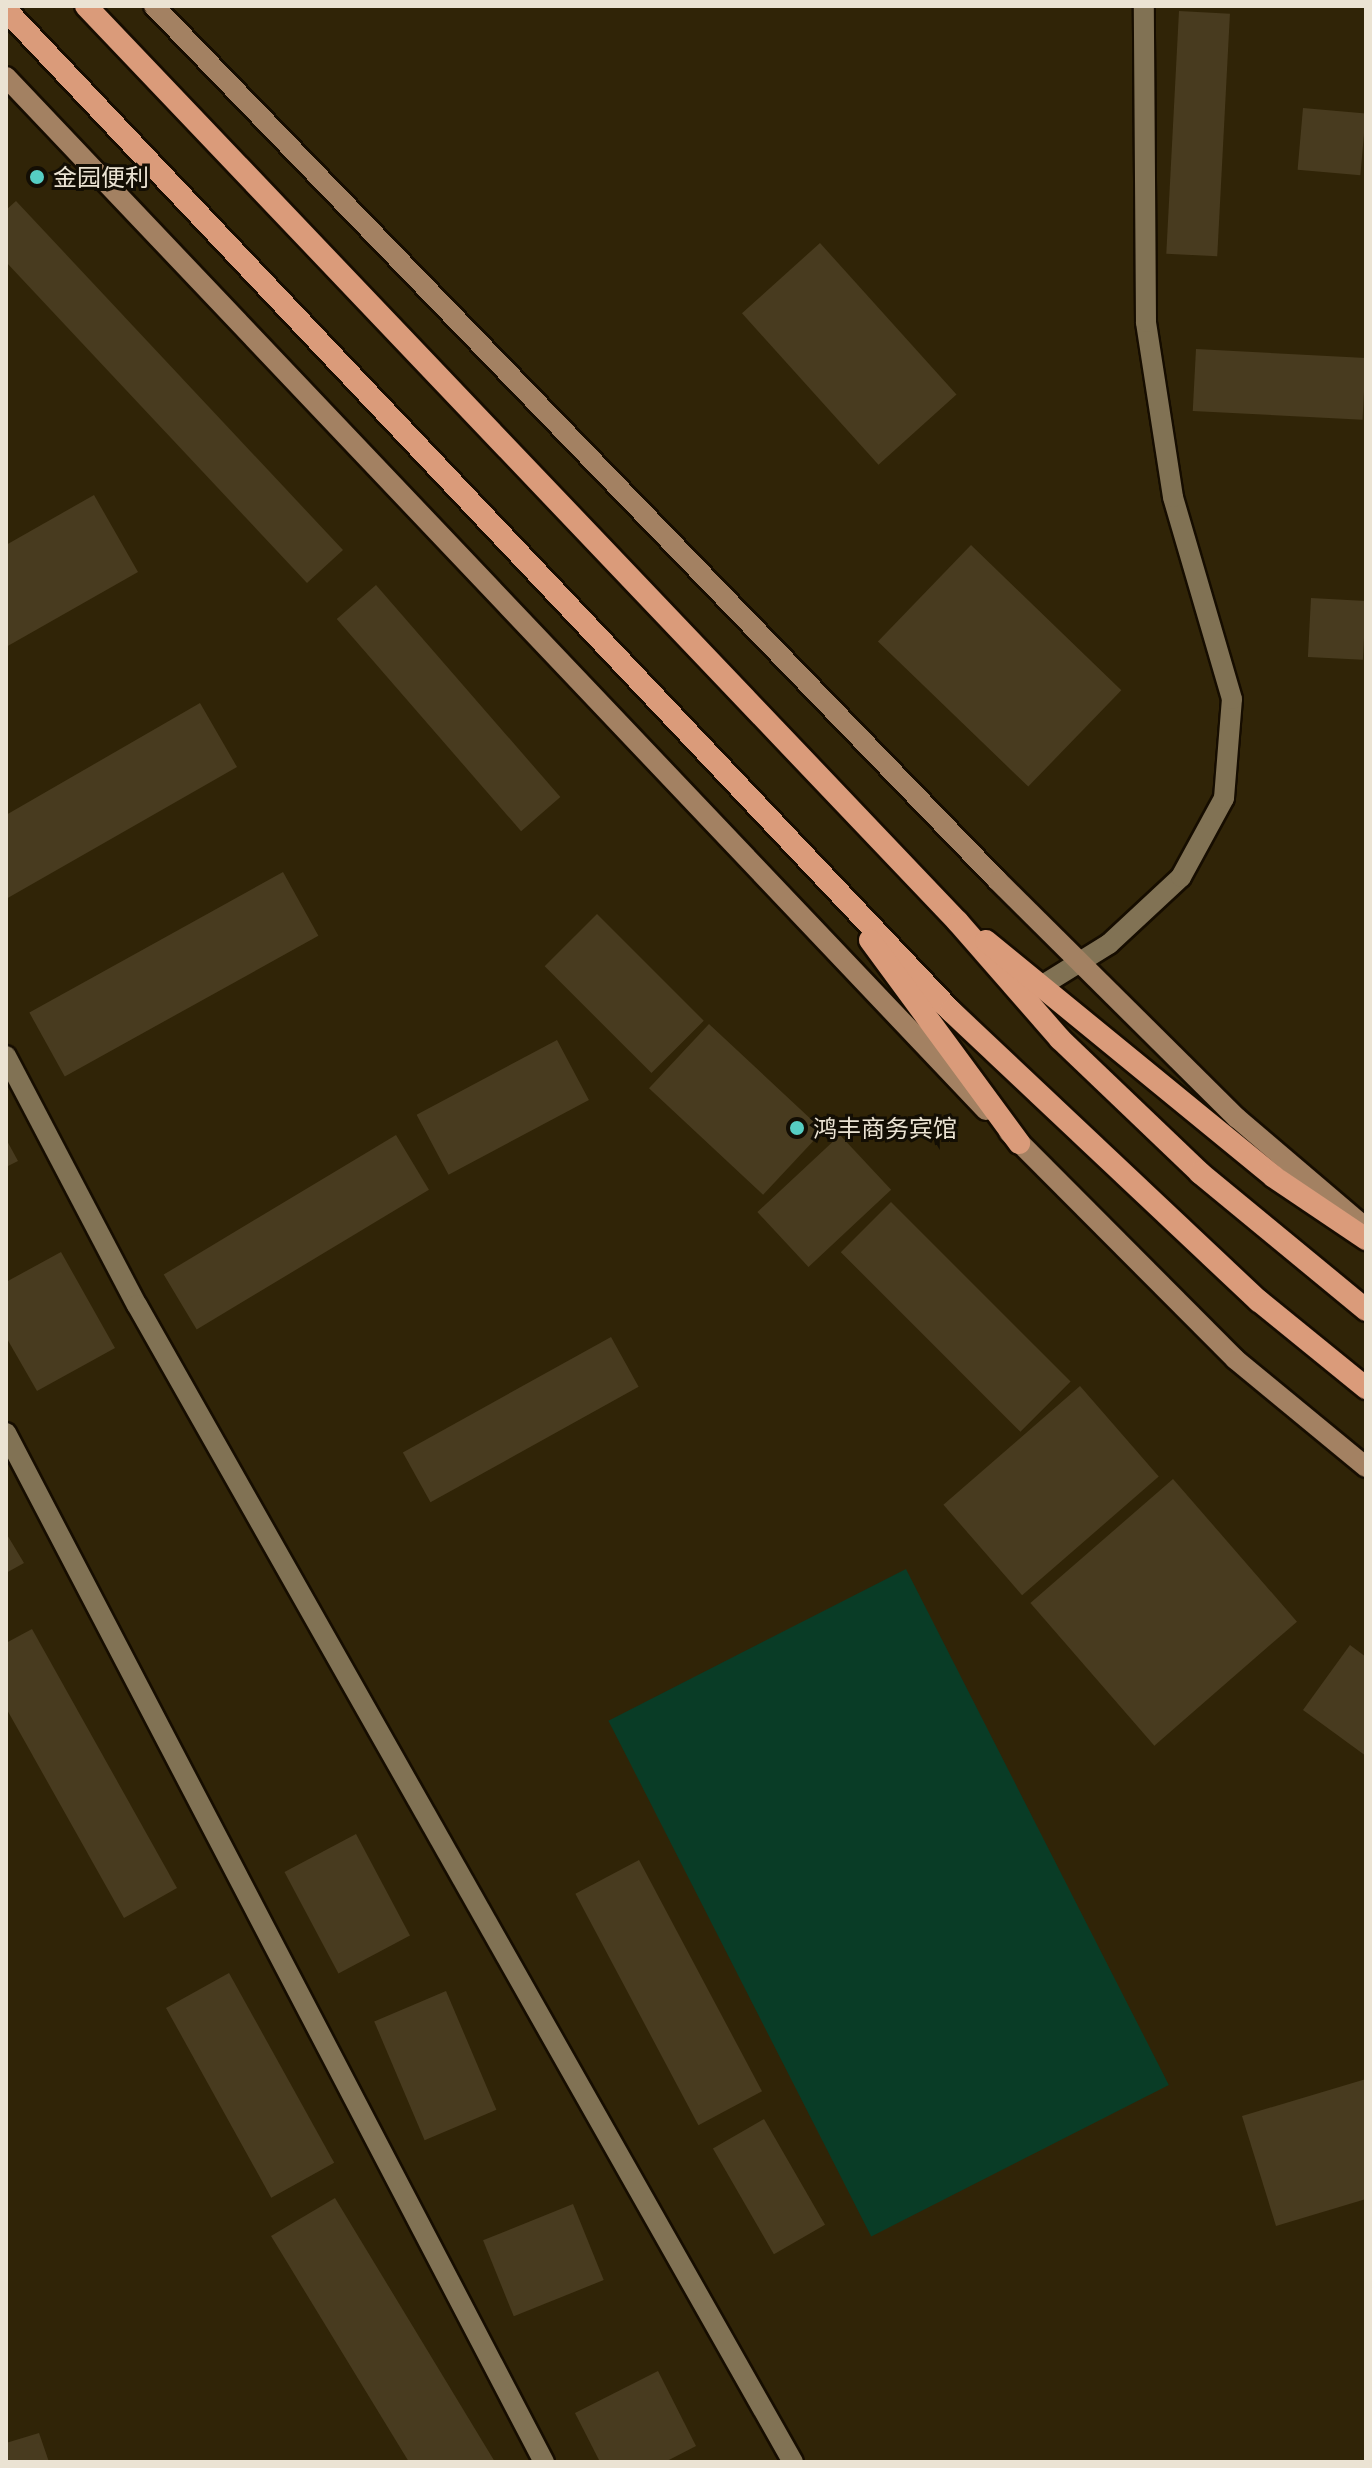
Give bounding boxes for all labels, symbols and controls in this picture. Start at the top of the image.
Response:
place label: 金园便利 [53,163,149,191]
marker: 金园便利 [28,168,46,186]
place label: 鸿丰商务宾馆 [813,1114,957,1142]
marker: 鸿丰商务宾馆 [788,1119,806,1137]

